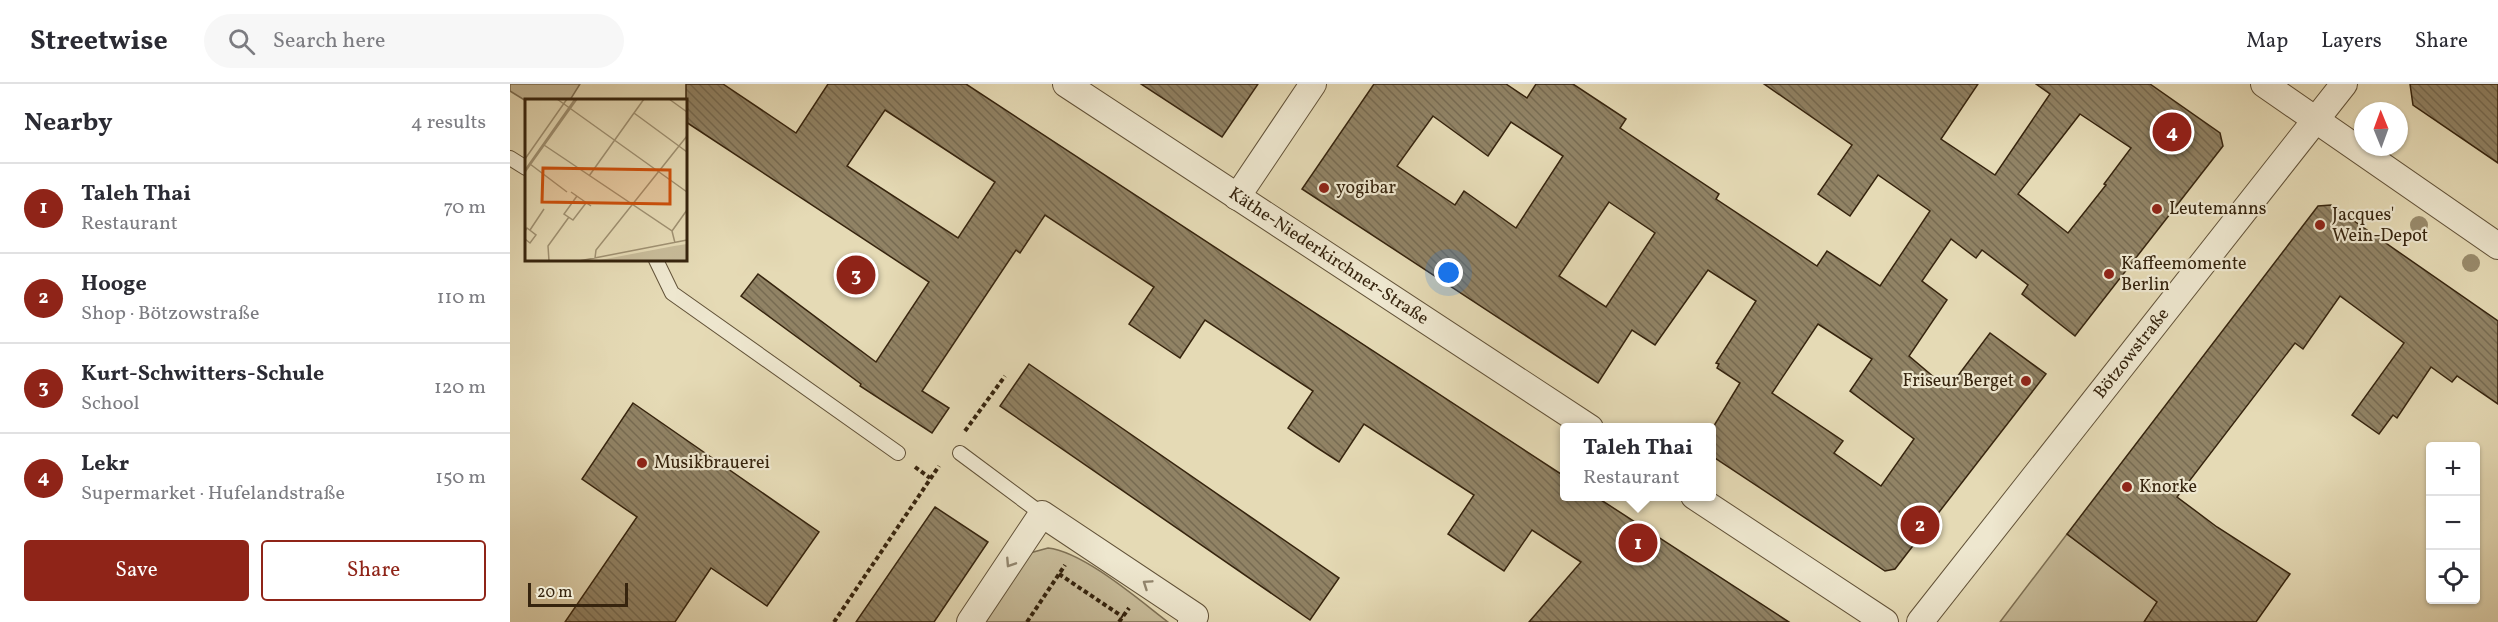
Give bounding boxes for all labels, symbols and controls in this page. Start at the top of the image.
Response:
search box [204,14,624,68]
text: Streetwise [30,22,168,61]
icon: search [225,25,258,58]
text: Search here [273,26,385,57]
text: Map [2246,27,2288,56]
text: Layers [2321,27,2382,56]
text: Share [2415,27,2468,56]
inset map [525,99,687,261]
north arrow [2354,102,2408,156]
text: Nearby [24,105,113,141]
text: 4 results [411,109,486,137]
pin: 4 [2152,110,2192,154]
place label: yogibar [1336,176,1397,201]
text: Taleh Thai [81,179,191,210]
street label: Käthe-Niederkirchner-Straße [1224,181,1433,331]
marker: yogibar [1317,181,1331,195]
text: 1 [39,194,48,222]
text: 70 m [443,194,486,222]
place label: Leutemanns [2169,197,2267,222]
marker: Leutemanns [2150,202,2164,216]
place label: Jacques' Wein-Depot [2332,203,2428,249]
text: Restaurant [81,210,178,238]
marker: Jacques' Wein-Depot [2313,218,2327,232]
pin: 3 [836,252,876,297]
place label: Kaffeemomente Berlin [2121,252,2247,298]
your location [1434,258,1463,287]
marker: Kaffeemomente Berlin [2102,267,2116,281]
text: Hooge [81,269,147,300]
text: 2 [38,284,49,312]
text: 110 m [437,284,486,312]
text: Shop · Bötzowstraße [81,300,259,328]
street label: Bötzowstraße [2088,303,2175,404]
text: Kurt-Schwitters-Schule [81,359,324,390]
place label: Friseur Berget [1903,369,2014,394]
text: 3 [38,374,49,402]
text: 120 m [434,374,486,402]
marker: Friseur Berget [2019,374,2033,388]
text: School [81,390,139,418]
popup [1560,423,1716,501]
text: Taleh Thai [1583,433,1693,464]
map controls [2426,442,2480,604]
button: + [2426,442,2480,496]
text: Lekr [81,449,129,480]
place label: Musikbrauerei [654,451,770,476]
marker: Musikbrauerei [635,456,649,470]
text: 4 [37,464,50,492]
text: 150 m [435,464,486,492]
text: Restaurant [1583,464,1680,492]
place label: Knorke [2139,475,2197,500]
text: Supermarket · Hufelandstraße [81,480,345,508]
marker: Knorke [2120,480,2134,494]
button: − [2426,496,2480,550]
pin: 2 [1900,502,1940,548]
pin: 1 [1618,520,1658,566]
button: Save [24,540,249,601]
button: Share [261,540,486,601]
button: locate [2426,550,2480,604]
one-way arrow [1006,556,1017,567]
scale bar [528,580,628,608]
one-way arrow [1142,580,1153,591]
text: 20 m [537,582,572,604]

